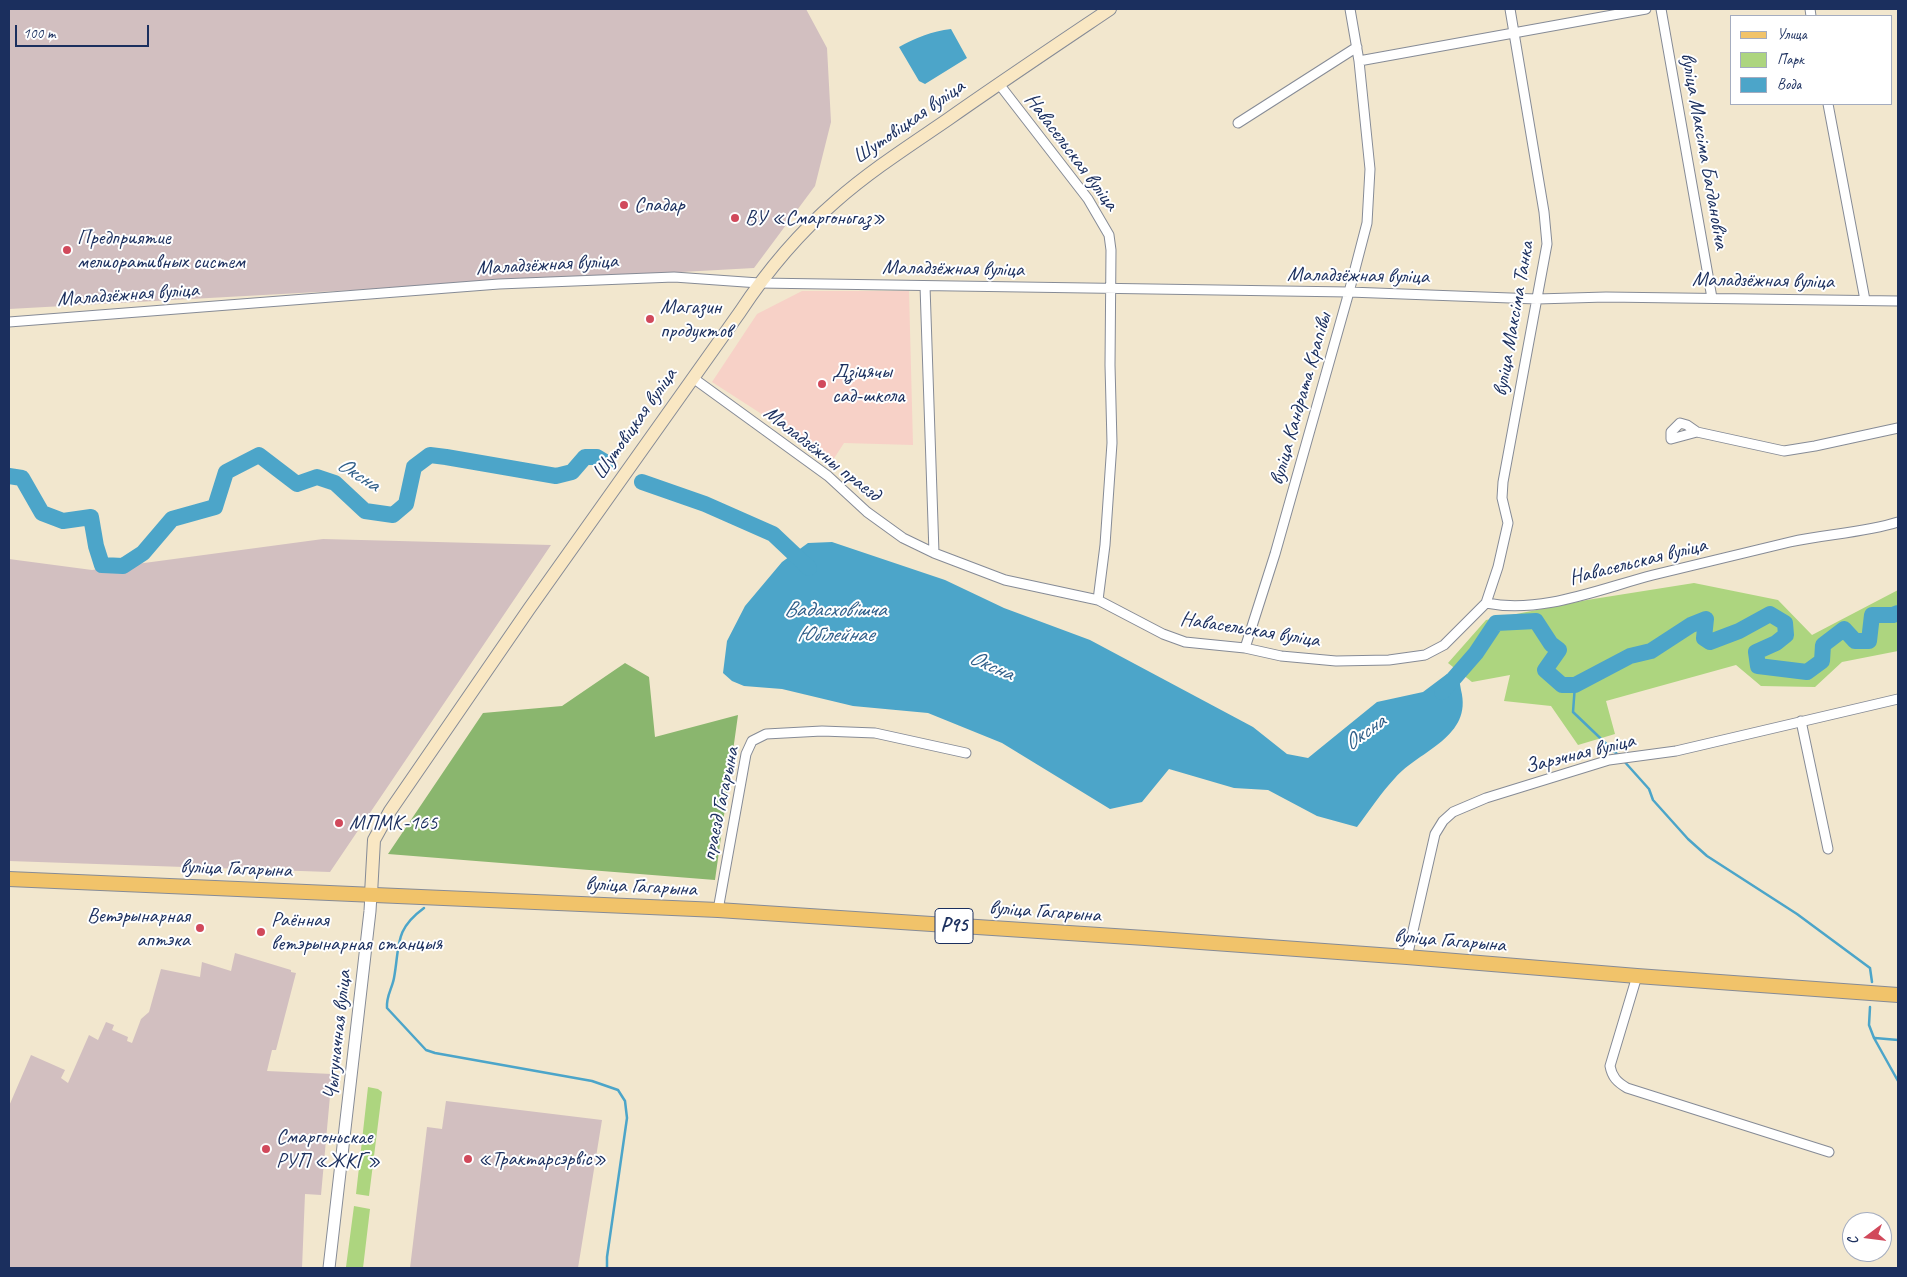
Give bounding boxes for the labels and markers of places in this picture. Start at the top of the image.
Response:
place label: Спадар [634,192,684,218]
marker: Спадар [618,199,630,211]
place label: ВУ «Смаргоньгаз» [745,205,885,231]
marker: ВУ «Смаргоньгаз» [729,212,741,224]
place label: Предприятие мелиоративных систем [77,225,245,275]
marker: Предприятие мелиоративных систем [61,244,73,256]
place label: Магазин продуктов [660,294,732,344]
marker: Магазин продуктов [644,313,656,325]
place label: Дзіцячы сад-школа [832,359,904,409]
marker: Дзіцячы сад-школа [816,378,828,390]
place label: МПМК-165 [349,810,438,836]
marker: МПМК-165 [333,817,345,829]
place label: Ветэрынарная аптэка [87,903,190,953]
place label: Раённая ветэрынарная станцыя [271,907,442,957]
marker: Ветэрынарная аптэка [194,922,206,934]
marker: Раённая ветэрынарная станцыя [255,926,267,938]
place label: Смаргоньскае РУП «ЖКГ» [276,1124,381,1174]
marker: Смаргоньскае РУП «ЖКГ» [260,1143,272,1155]
place label: «Трактарсэрвіс» [478,1146,606,1172]
marker: «Трактарсэрвіс» [462,1153,474,1165]

